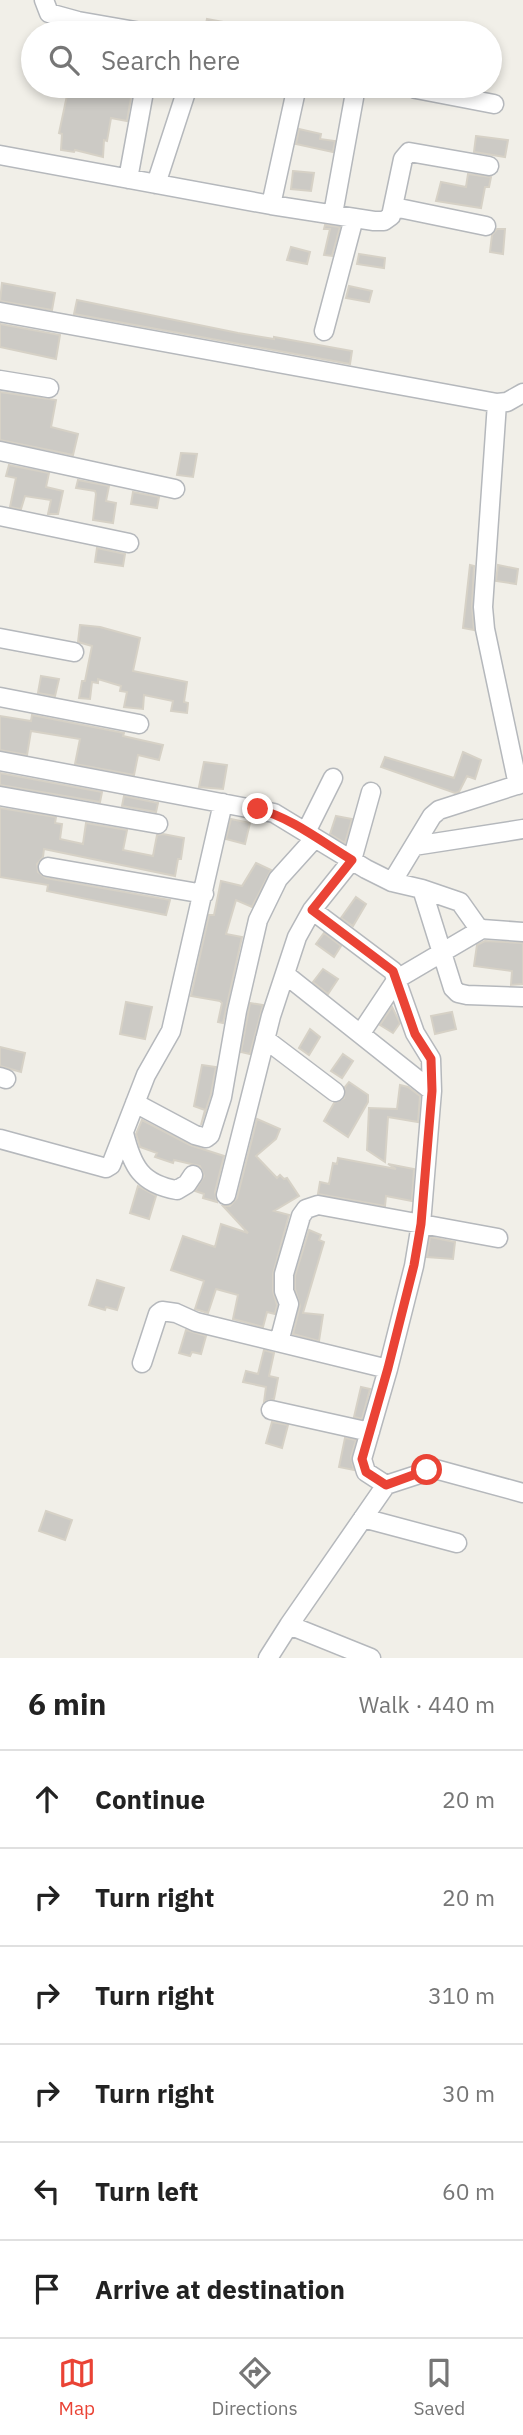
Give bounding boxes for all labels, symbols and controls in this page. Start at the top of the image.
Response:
search box [21,21,502,98]
icon: search [45,41,83,79]
text: Search here [101,43,240,77]
route end [242,793,273,824]
route start [411,1454,442,1485]
text: 6 min [28,1684,106,1723]
text: Walk · 440 m [359,1689,495,1719]
icon: ahead [28,1780,66,1818]
text: Continue [95,1782,205,1816]
text: 20 m [442,1784,495,1814]
icon: right [28,1878,66,1916]
text: Turn right [95,1880,214,1914]
text: 20 m [442,1882,495,1912]
icon: right [28,1976,66,2014]
text: Turn right [95,1978,214,2012]
text: 310 m [428,1980,495,2010]
icon: right [28,2074,66,2112]
text: Turn right [95,2076,214,2110]
text: 30 m [442,2078,495,2108]
icon: left [28,2172,66,2210]
text: Turn left [95,2174,198,2208]
text: 60 m [442,2176,495,2206]
icon: arrive [28,2270,66,2308]
text: Arrive at destination [95,2272,345,2306]
tab: Map [58,2354,96,2420]
tab: Directions [211,2354,298,2420]
tab: Saved [414,2354,465,2420]

